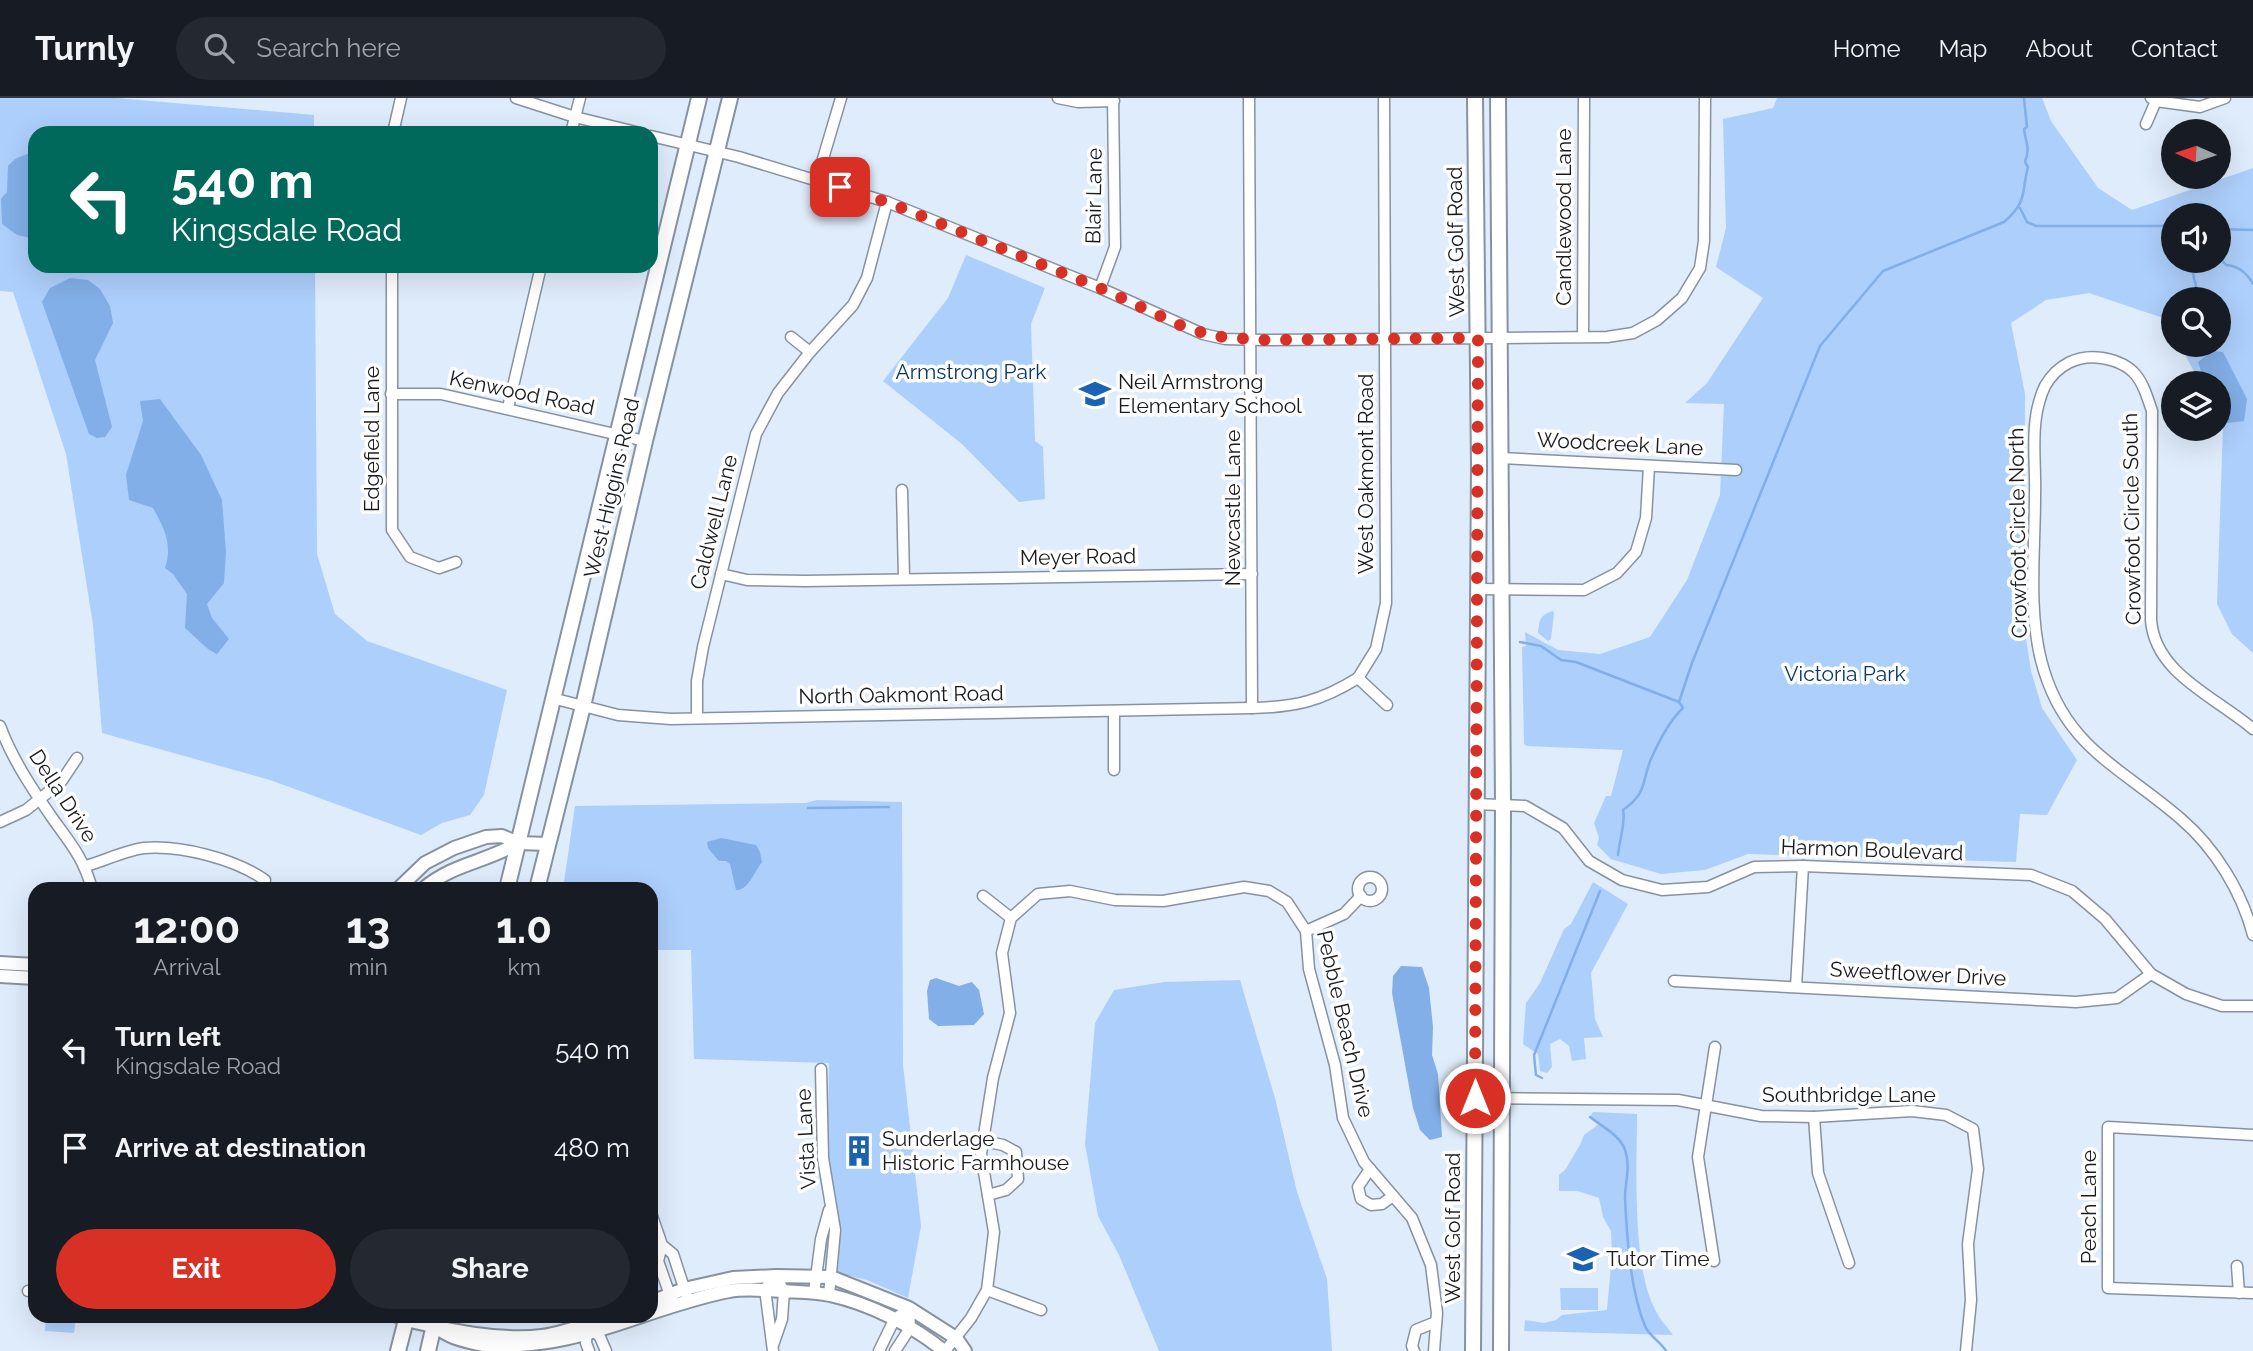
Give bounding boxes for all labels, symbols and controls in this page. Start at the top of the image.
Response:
search box [176,17,666,80]
text: Turnly [35,29,134,68]
icon: search [200,29,238,67]
text: Search here [256,33,401,63]
text: Home [1833,34,1901,63]
text: Map [1939,34,1987,63]
text: About [2025,34,2093,63]
text: Contact [2131,34,2218,63]
north arrow [2161,119,2231,189]
map controls [2161,119,2231,441]
street label: Candlewood Lane [1551,128,1576,306]
street label: Blair Lane [1080,148,1107,244]
text: 540 m [171,152,314,209]
icon: left [56,154,147,245]
pin [810,157,870,217]
street label: West Golf Road [1442,166,1469,318]
icon: arrive [821,168,859,206]
button: sound [2161,203,2231,273]
text: Kingsdale Road [171,211,402,248]
button: search [2161,287,2231,357]
park label: Armstrong Park [895,359,1047,384]
street label: Kenwood Road [447,365,597,420]
street label: Edgefield Lane [359,366,384,512]
place label: Neil Armstrong Elementary School [1118,369,1302,418]
button: layers [2161,371,2231,441]
street label: West Oakmont Road [1353,374,1378,574]
school or university icon: Neil Armstrong Elementary School [1078,377,1112,411]
street label: West Higgins Road [579,395,644,580]
street label: Crowfoot Circle South [2117,413,2146,625]
street label: Woodcreek Lane [1536,427,1704,460]
street label: Crowfoot Circle North [2003,428,2032,638]
street label: Newcastle Lane [1220,430,1245,586]
street label: Caldwell Lane [685,452,742,592]
street label: Meyer Road [1020,543,1136,570]
park label: Victoria Park [1784,661,1906,686]
street label: North Oakmont Road [798,680,1004,709]
street label: Della Drive [24,745,103,847]
street label: Harmon Boulevard [1780,834,1964,865]
text: 12:00 [134,904,240,953]
text: 13 [346,904,390,953]
text: 1.0 [496,904,552,953]
street label: Pebble Beach Drive [1312,928,1379,1120]
text: Arrival [153,953,221,980]
text: min [348,953,388,980]
text: km [507,953,541,980]
street label: Sweetflower Drive [1829,956,2007,991]
text: Turn left [115,1022,221,1052]
icon: left [56,1031,94,1069]
text: 540 m [555,1035,630,1065]
text: Kingsdale Road [115,1052,281,1079]
position arrow [1438,1061,1512,1135]
street label: Southbridge Lane [1762,1082,1936,1107]
street label: Vista Lane [790,1088,821,1190]
place label: Sunderlage Historic Farmhouse [882,1126,1069,1175]
icon: arrive [56,1129,94,1167]
text: Arrive at destination [115,1133,366,1163]
text: 480 m [554,1133,630,1163]
building icon: Sunderlage Historic Farmhouse [842,1134,876,1168]
street label: Peach Lane [2076,1150,2101,1264]
street label: West Golf Road [1440,1153,1465,1303]
button: Exit [56,1229,336,1309]
button: Share [350,1229,630,1309]
school or university icon: Tutor Time [1566,1242,1600,1276]
place label: Tutor Time [1606,1246,1710,1271]

